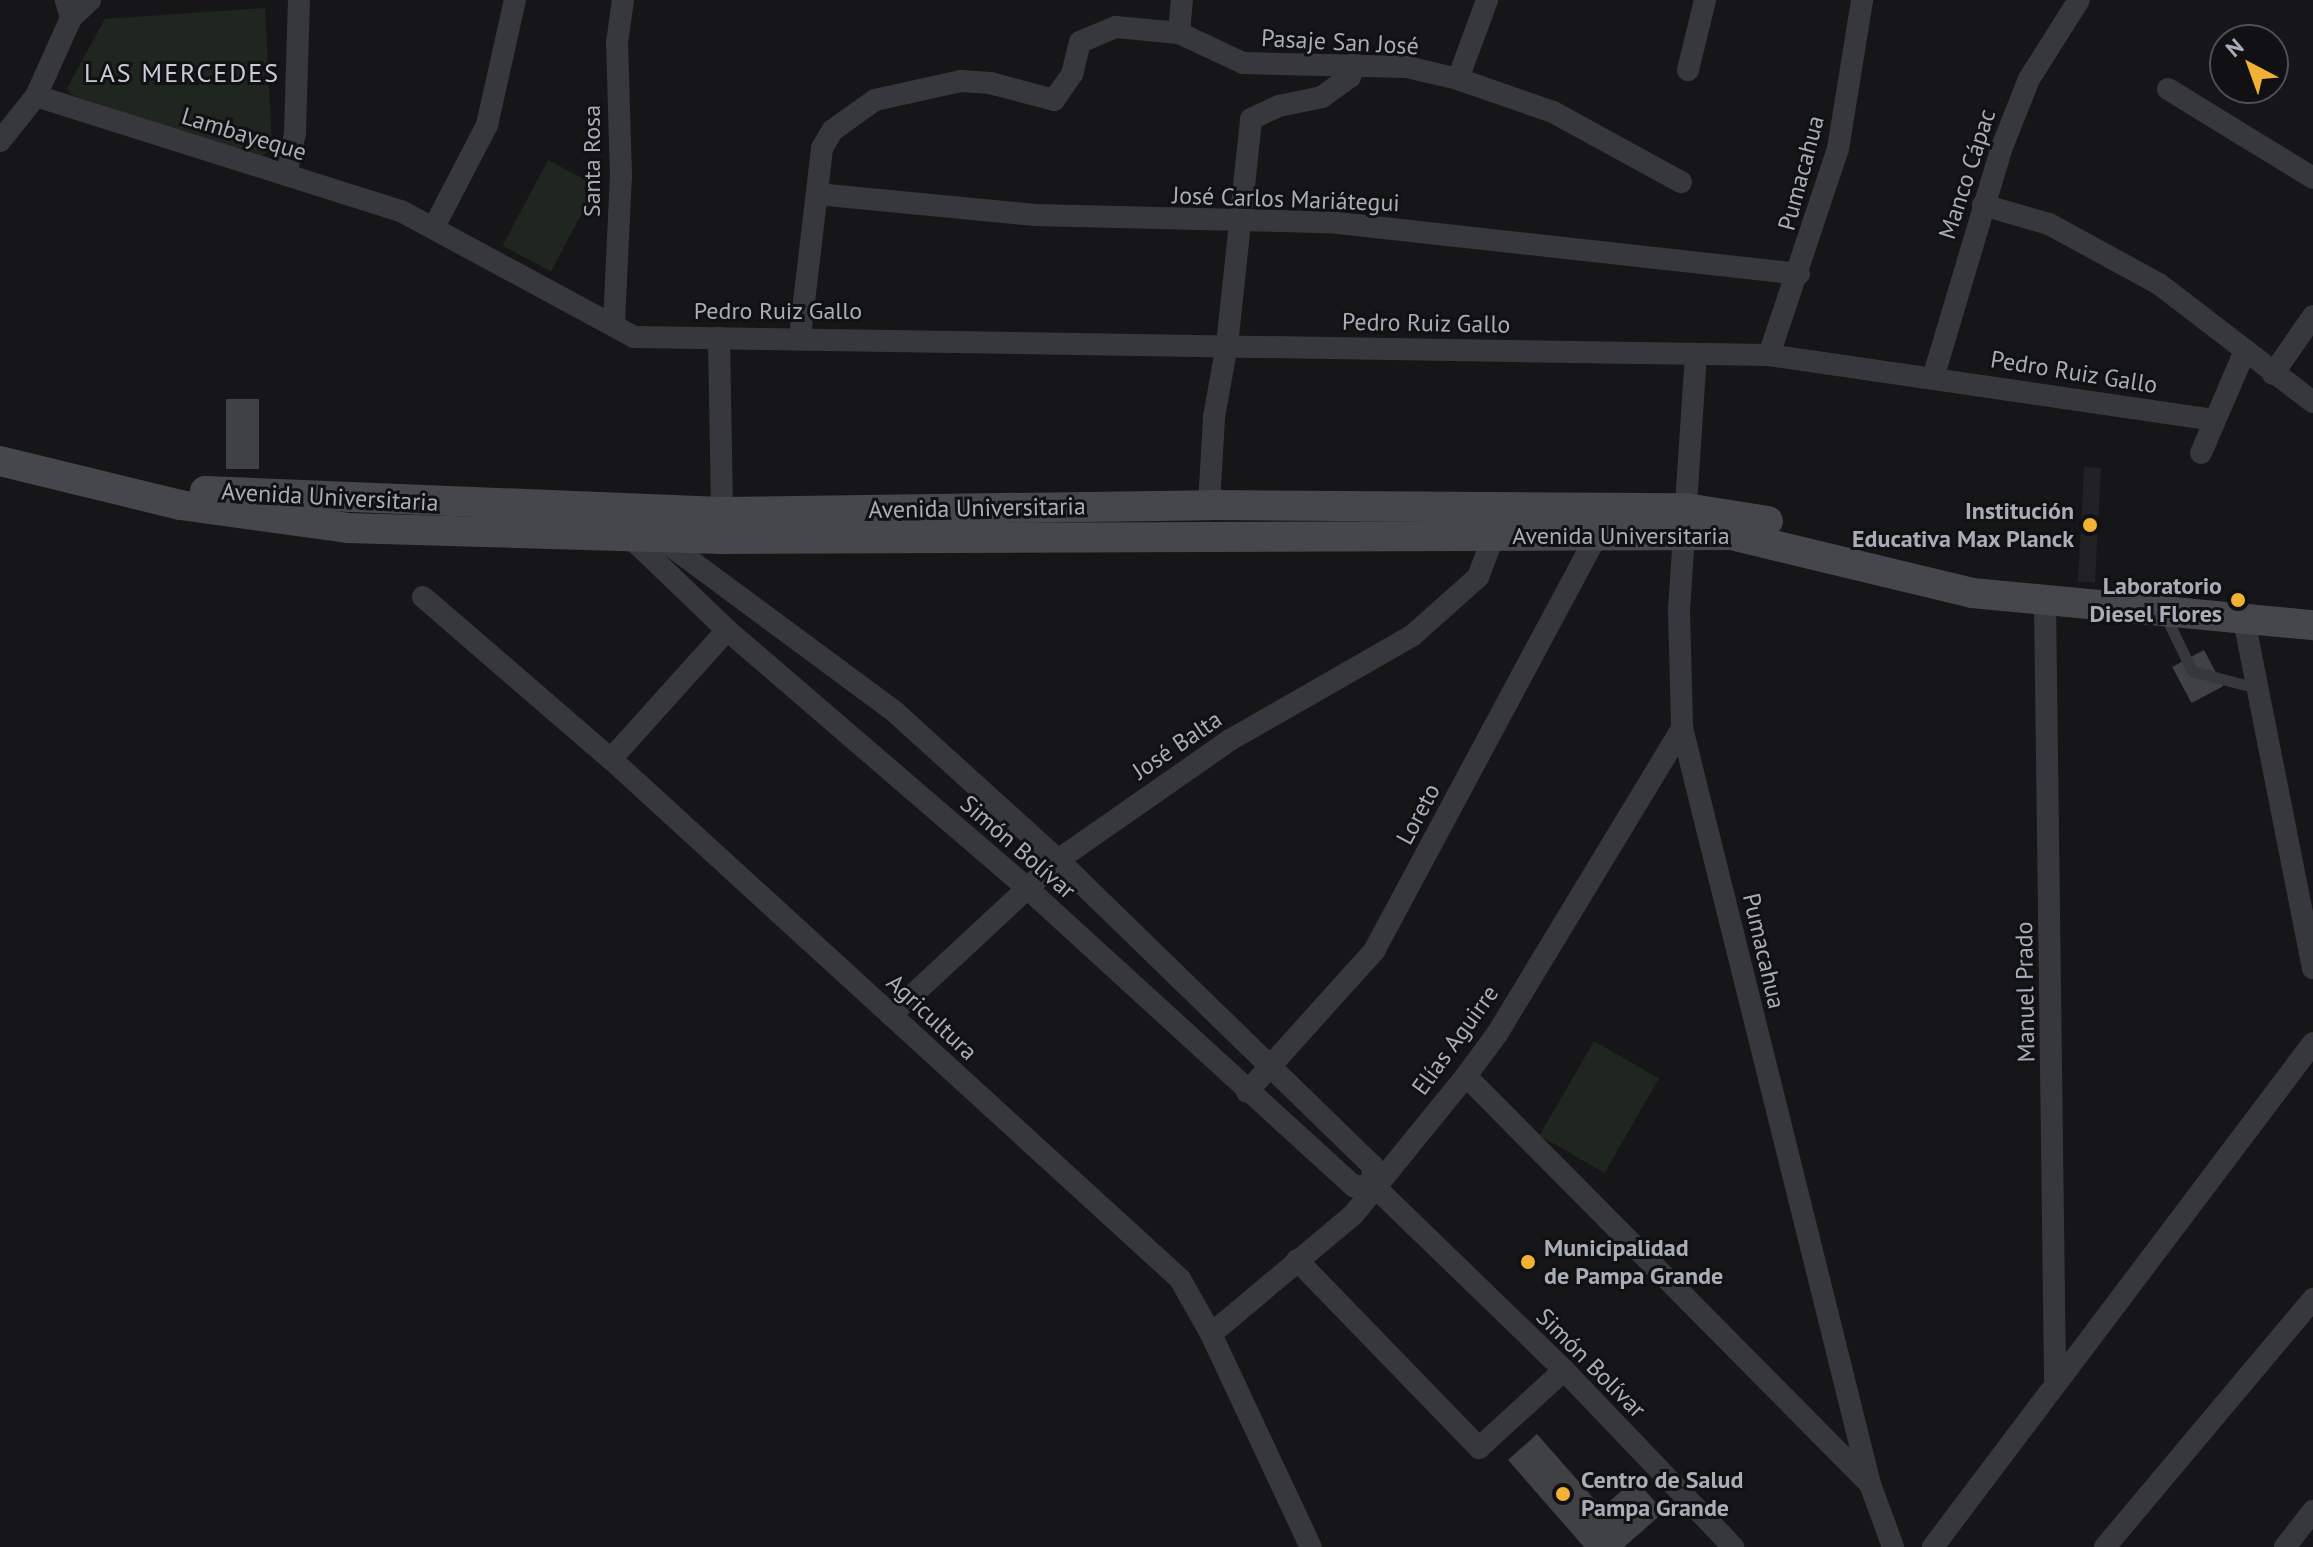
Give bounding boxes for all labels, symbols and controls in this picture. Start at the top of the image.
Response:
street label: Pasaje San José [1260,23,1420,61]
north arrow [2209,24,2289,104]
text: N [2220,32,2249,63]
district label: LAS MERCEDES [84,57,280,89]
street label: Lambayeque [178,101,310,167]
street label: Santa Rosa [578,105,606,217]
street label: Manco Cápac [1932,105,2002,243]
street label: Pumacahua [1772,112,1830,234]
street label: José Carlos Mariátegui [1172,181,1400,217]
street label: Pedro Ruiz Gallo [693,297,863,325]
street label: Pedro Ruiz Gallo [1341,307,1511,339]
street label: Pedro Ruiz Gallo [1988,345,2160,399]
street label: Avenida Universitaria [221,477,439,517]
street label: Avenida Universitaria [868,492,1086,524]
place label: Institución Educativa Max Planck [1851,497,2074,553]
marker: Institución Educativa Max Planck [2081,516,2099,534]
street label: Avenida Universitaria [1512,522,1730,550]
place label: Laboratorio Diesel Flores [2089,572,2222,628]
marker: Laboratorio Diesel Flores [2229,591,2247,609]
street label: José Balta [1127,705,1227,785]
street label: Loreto [1390,779,1446,849]
street label: Simón Bolívar [955,789,1081,905]
street label: Pumacahua [1737,890,1791,1012]
street label: Manuel Prado [2009,921,2041,1063]
street label: Agricultura [881,968,983,1066]
street label: Elías Aguirre [1405,979,1505,1101]
place label: Municipalidad de Pampa Grande [1544,1234,1724,1290]
marker: Municipalidad de Pampa Grande [1519,1253,1537,1271]
street label: Simón Bolívar [1530,1302,1652,1424]
place label: Centro de Salud Pampa Grande [1581,1466,1743,1522]
marker: Centro de Salud Pampa Grande [1552,1483,1574,1505]

